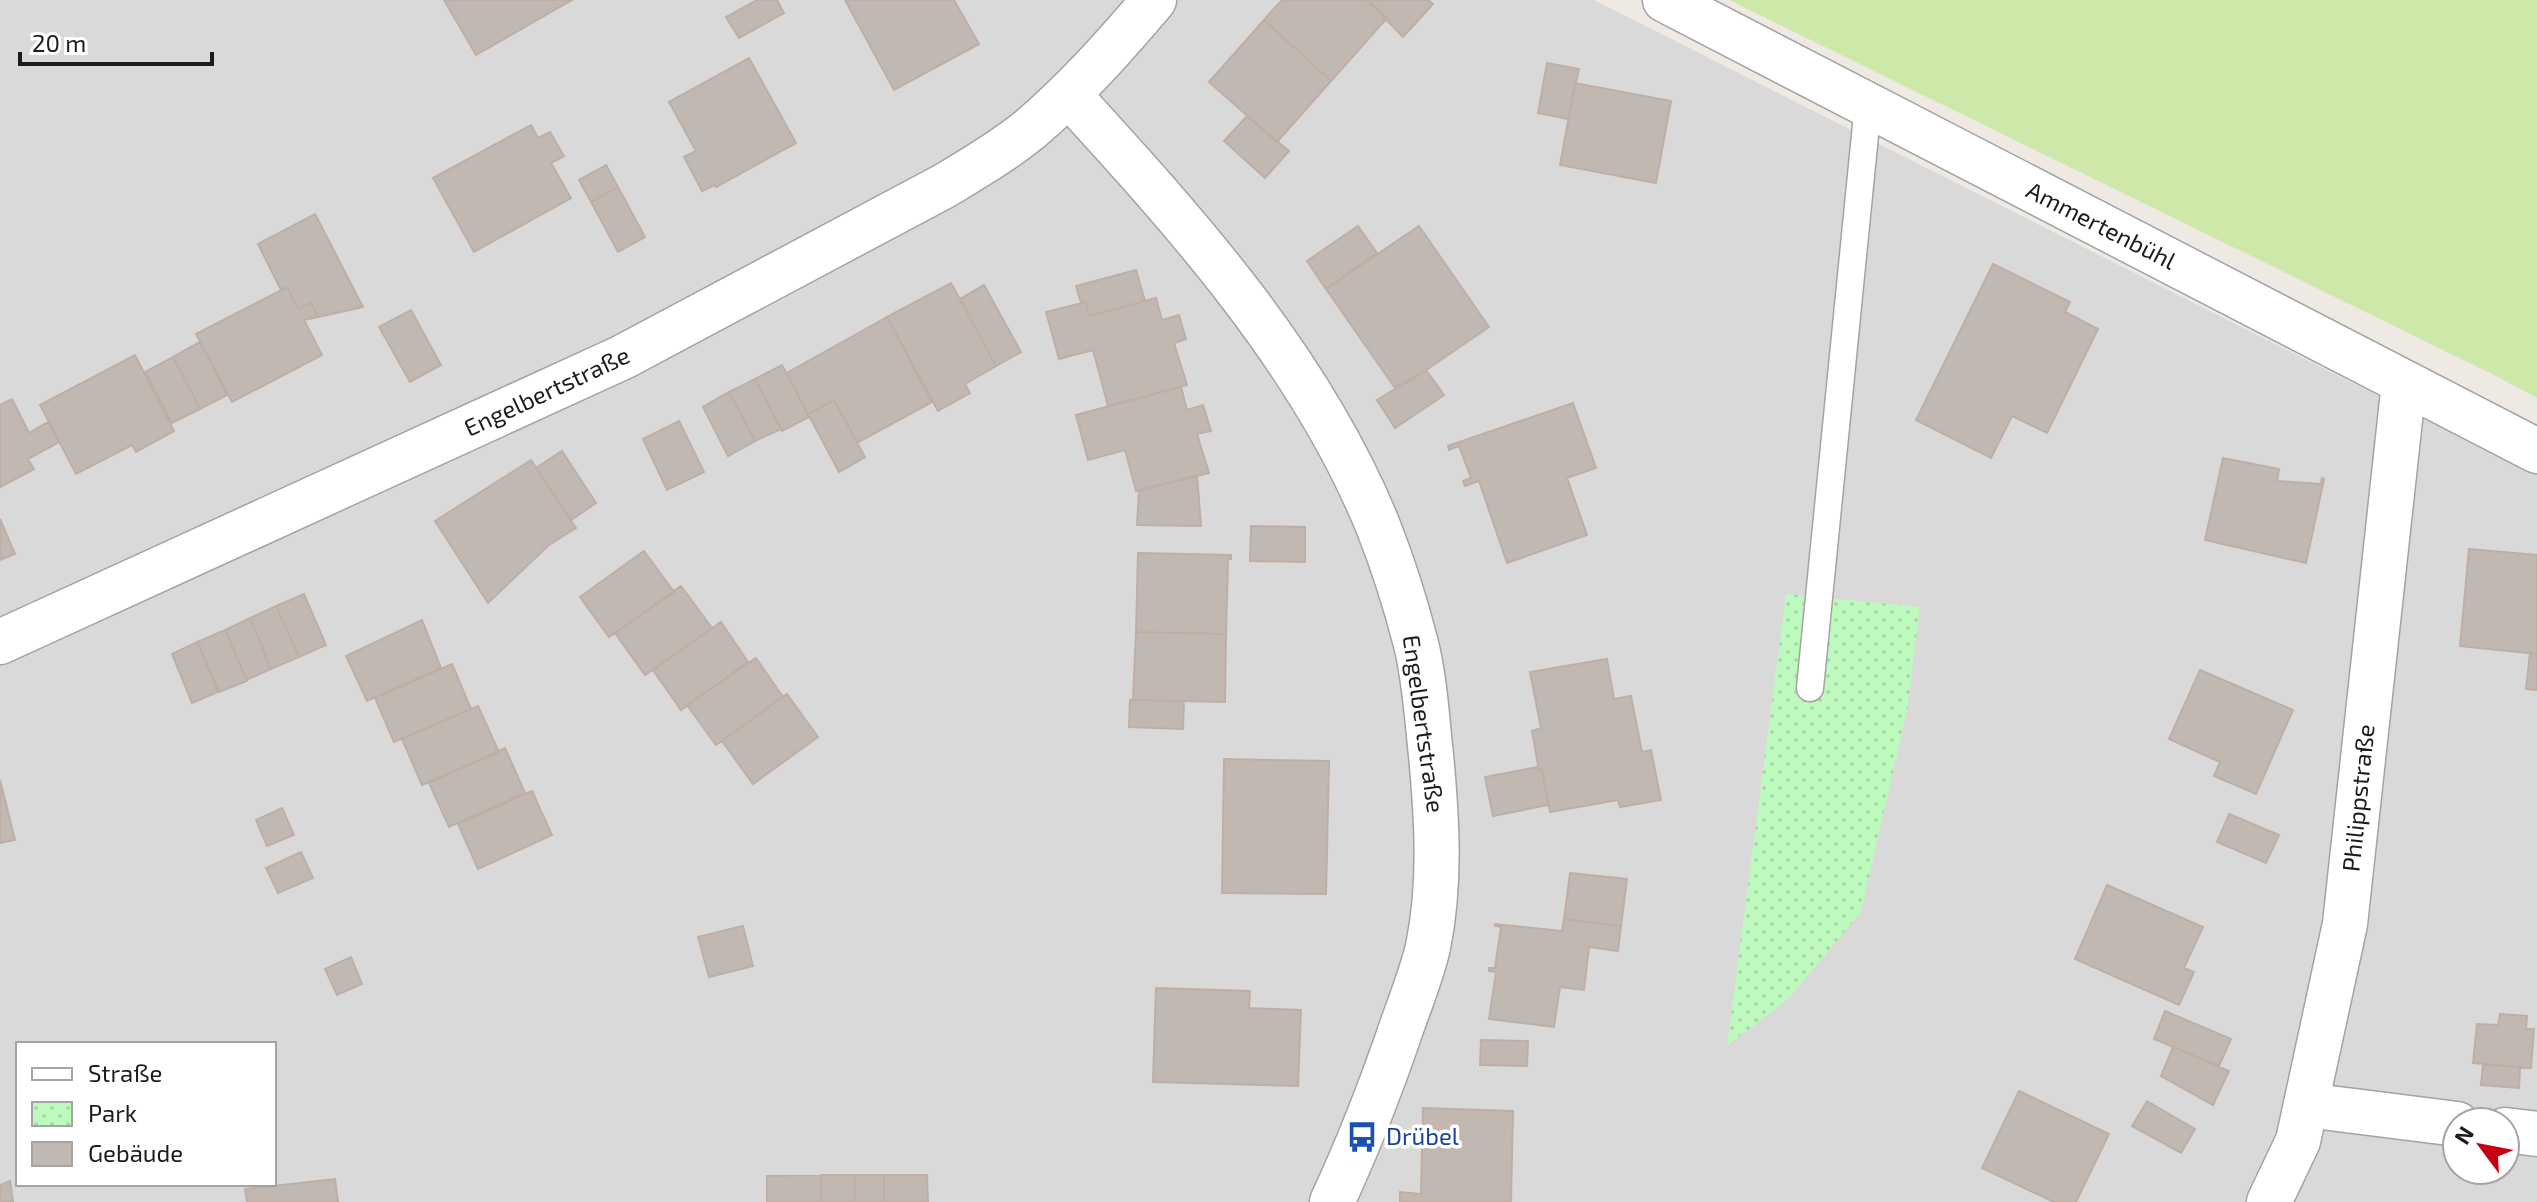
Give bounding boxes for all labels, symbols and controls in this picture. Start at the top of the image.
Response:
scale bar [20,16,212,66]
text: 20 m [32,28,86,57]
street label: Ammertenbühl [2022,175,2181,275]
street label: Engelbertstraße [459,340,634,442]
street label: Engelbertstraße [1398,633,1451,815]
street label: Philippstraße [2335,723,2380,873]
legend [16,1042,276,1186]
text: Straße [88,1058,162,1087]
text: Park [88,1098,137,1127]
north arrow [2441,1106,2521,1186]
bus stop icon: Drübel [1345,1120,1379,1154]
place label: Drübel [1386,1121,1459,1150]
text: N [2448,1121,2478,1148]
text: Gebäude [88,1138,183,1167]

